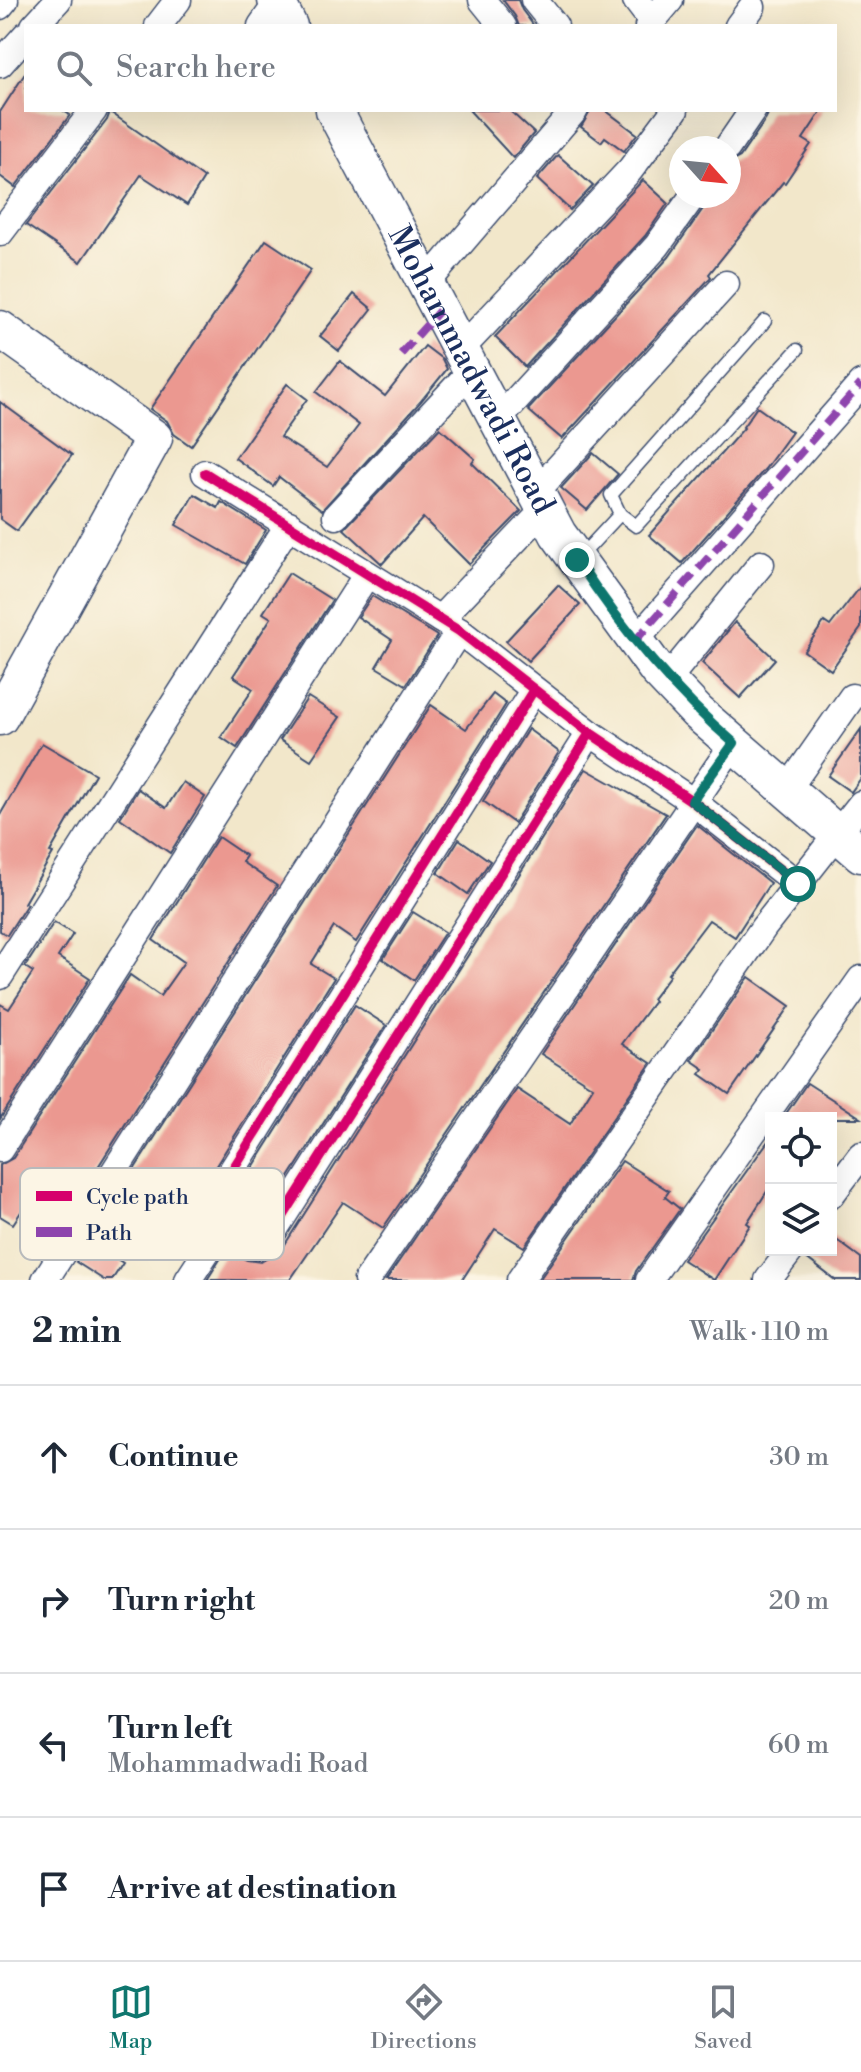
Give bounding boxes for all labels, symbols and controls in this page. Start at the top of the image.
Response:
search box [24,24,837,112]
icon: search [52,46,96,90]
text: Search here [116,49,276,87]
north arrow [669,136,741,208]
street label: Mohammadwadi Road [379,219,564,521]
route end [559,542,595,578]
route start [780,866,816,902]
map controls [765,1112,837,1256]
button: locate [765,1112,837,1184]
legend [20,1168,284,1260]
text: Cycle path [86,1184,189,1211]
button: layers [765,1184,837,1256]
text: Path [86,1220,132,1247]
text: 2 min [32,1311,121,1353]
text: Walk · 110 m [690,1316,829,1348]
icon: ahead [32,1435,76,1479]
text: Continue [108,1438,239,1476]
text: 30 m [769,1441,829,1473]
icon: right [32,1579,76,1623]
text: Turn right [108,1582,255,1620]
text: 20 m [769,1585,829,1617]
text: Turn left [108,1710,232,1748]
icon: left [32,1723,76,1767]
text: 60 m [768,1729,829,1761]
text: Mohammadwadi Road [108,1748,368,1780]
icon: arrive [32,1867,76,1911]
text: Arrive at destination [108,1870,397,1908]
tab: Map [109,1980,153,2055]
tab: Directions [371,1980,477,2055]
tab: Saved [694,1980,752,2055]

